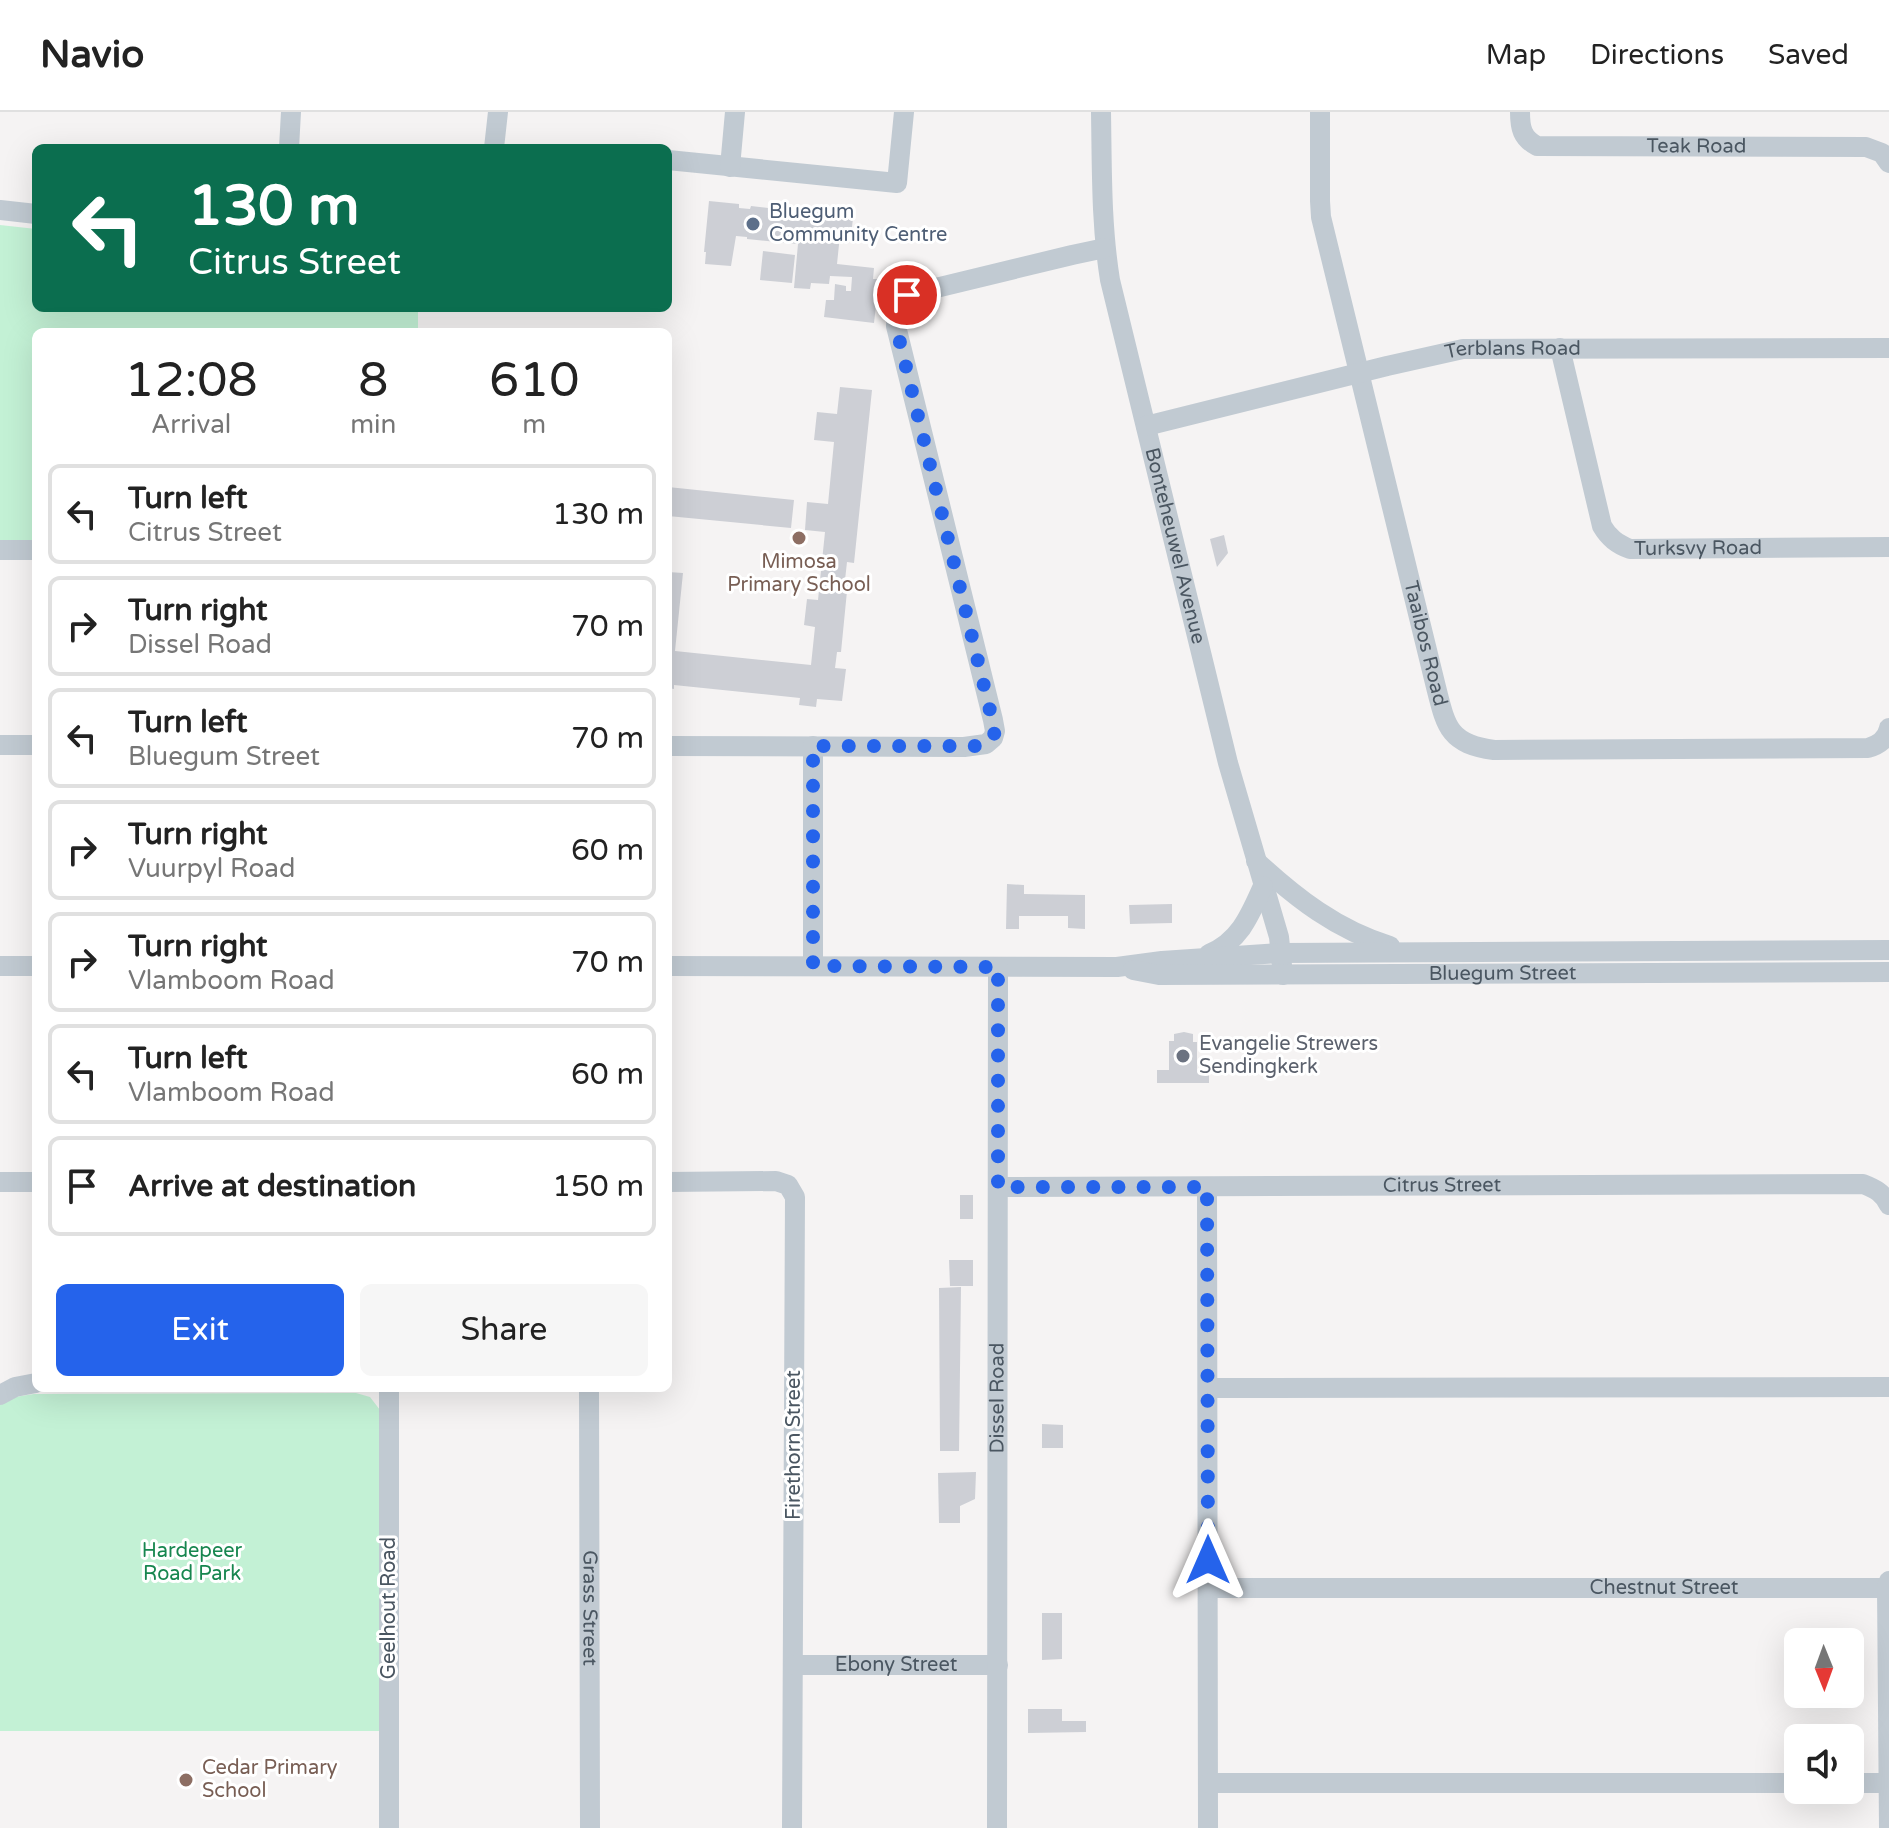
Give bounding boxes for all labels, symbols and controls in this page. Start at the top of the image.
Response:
text: Navio [40,32,144,78]
text: Map [1486,38,1546,72]
text: Directions [1590,38,1724,72]
text: Saved [1768,38,1849,72]
street label: Teak Road [1646,134,1746,159]
text: 130 m [188,173,359,240]
icon: left [56,176,160,280]
place label: Bluegum Community Centre [769,200,947,247]
marker: Bluegum Community Centre [744,215,762,233]
text: Citrus Street [188,241,401,284]
pin [873,261,941,329]
icon: arrive [885,273,929,317]
street label: Terblans Road [1443,336,1581,365]
text: 12:08 [125,352,258,410]
text: 8 [358,352,388,410]
text: 610 [489,352,579,410]
text: Arrival [151,409,231,440]
text: min [350,409,396,440]
text: m [522,409,546,440]
street label: Bonteheuwel Avenue [1139,445,1210,646]
text: Turn left [128,480,247,517]
icon: left [60,492,104,536]
text: 130 m [552,496,644,533]
text: Citrus Street [128,517,282,548]
marker: Mimosa Primary School [790,529,808,547]
street label: Turksvy Road [1634,536,1762,561]
place label: Mimosa Primary School [727,550,871,597]
street label: Taaibos Road [1398,578,1452,709]
text: Turn right [128,592,268,629]
icon: right [60,604,104,648]
text: 70 m [571,608,644,645]
text: Dissel Road [128,629,272,660]
text: Turn left [128,704,247,741]
icon: left [60,716,104,760]
text: 70 m [571,720,644,757]
text: Bluegum Street [128,741,320,772]
text: Turn right [128,816,268,853]
icon: right [60,828,104,872]
text: 60 m [571,832,644,869]
text: Vuurpyl Road [128,853,295,884]
text: Turn right [128,928,268,965]
icon: right [60,940,104,984]
text: 70 m [571,944,644,981]
street label: Bluegum Street [1429,961,1577,986]
text: Vlamboom Road [128,965,335,996]
place label: Evangelie Strewers Sendingkerk [1199,1032,1378,1079]
text: Turn left [128,1040,247,1077]
marker: Evangelie Strewers Sendingkerk [1174,1047,1192,1065]
icon: left [60,1052,104,1096]
text: 60 m [571,1056,644,1093]
text: Vlamboom Road [128,1077,335,1108]
icon: arrive [60,1164,104,1208]
text: Arrive at destination [128,1168,416,1205]
text: 150 m [552,1168,644,1205]
street label: Citrus Street [1383,1173,1502,1198]
button: Exit [56,1284,344,1376]
button: Share [360,1284,648,1376]
street label: Dissel Road [985,1343,1010,1453]
street label: Firethorn Street [782,1370,806,1520]
position arrow [1166,1518,1250,1602]
street label: Geelhout Road [377,1537,401,1679]
park label: Hardepeer Road Park [142,1539,243,1586]
street label: Grass Street [577,1550,602,1666]
street label: Chestnut Street [1590,1576,1739,1600]
north arrow [1784,1628,1864,1708]
map controls [1784,1628,1864,1804]
street label: Ebony Street [835,1653,958,1677]
button: sound [1784,1724,1864,1804]
place label: Cedar Primary School [202,1756,338,1803]
marker: Cedar Primary School [177,1771,195,1789]

